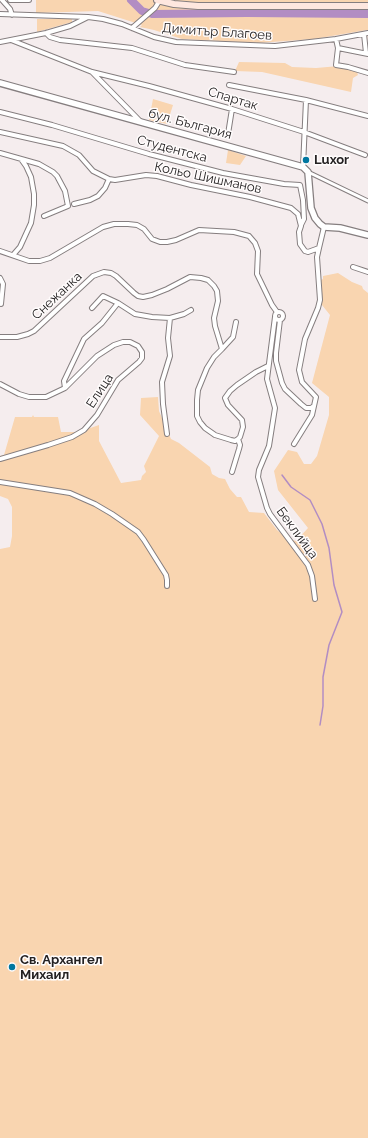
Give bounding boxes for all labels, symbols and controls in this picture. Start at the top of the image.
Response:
street label: Димитър Благоев [162,20,272,44]
street label: Спартак [206,84,260,114]
street label: бул. България [147,105,233,143]
street label: Студентска [135,132,209,166]
place label: Luxor [314,152,349,168]
marker: Luxor [301,155,311,165]
street label: Кольо Шишманов [153,159,263,197]
street label: Снежанка [29,269,85,323]
street label: Елица [83,371,117,411]
street label: Беклийца [273,504,321,562]
place label: Св. Архангел Михаил [20,952,102,983]
marker: Св. Архангел Михаил [7,962,17,972]

